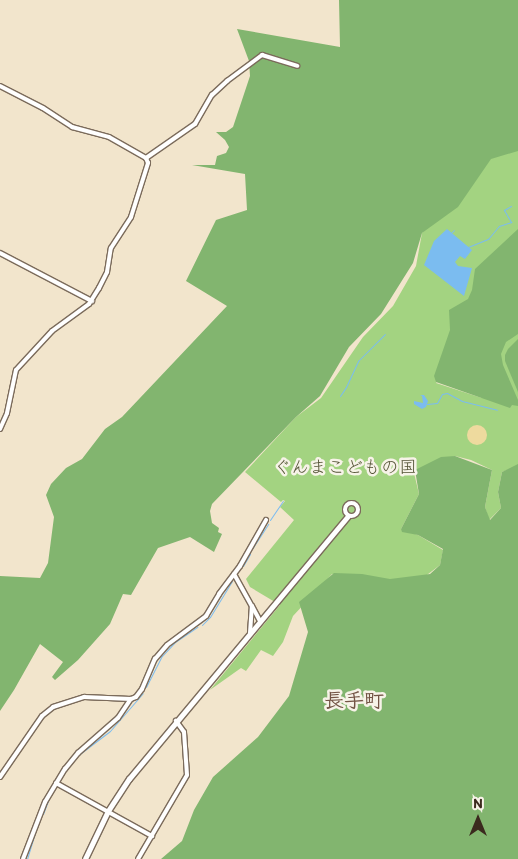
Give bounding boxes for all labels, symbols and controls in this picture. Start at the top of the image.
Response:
park label: ぐんまこどもの国 [273,456,417,478]
district label: 長手町 [324,688,384,712]
north arrow [453,794,503,844]
text: N [473,795,483,812]

